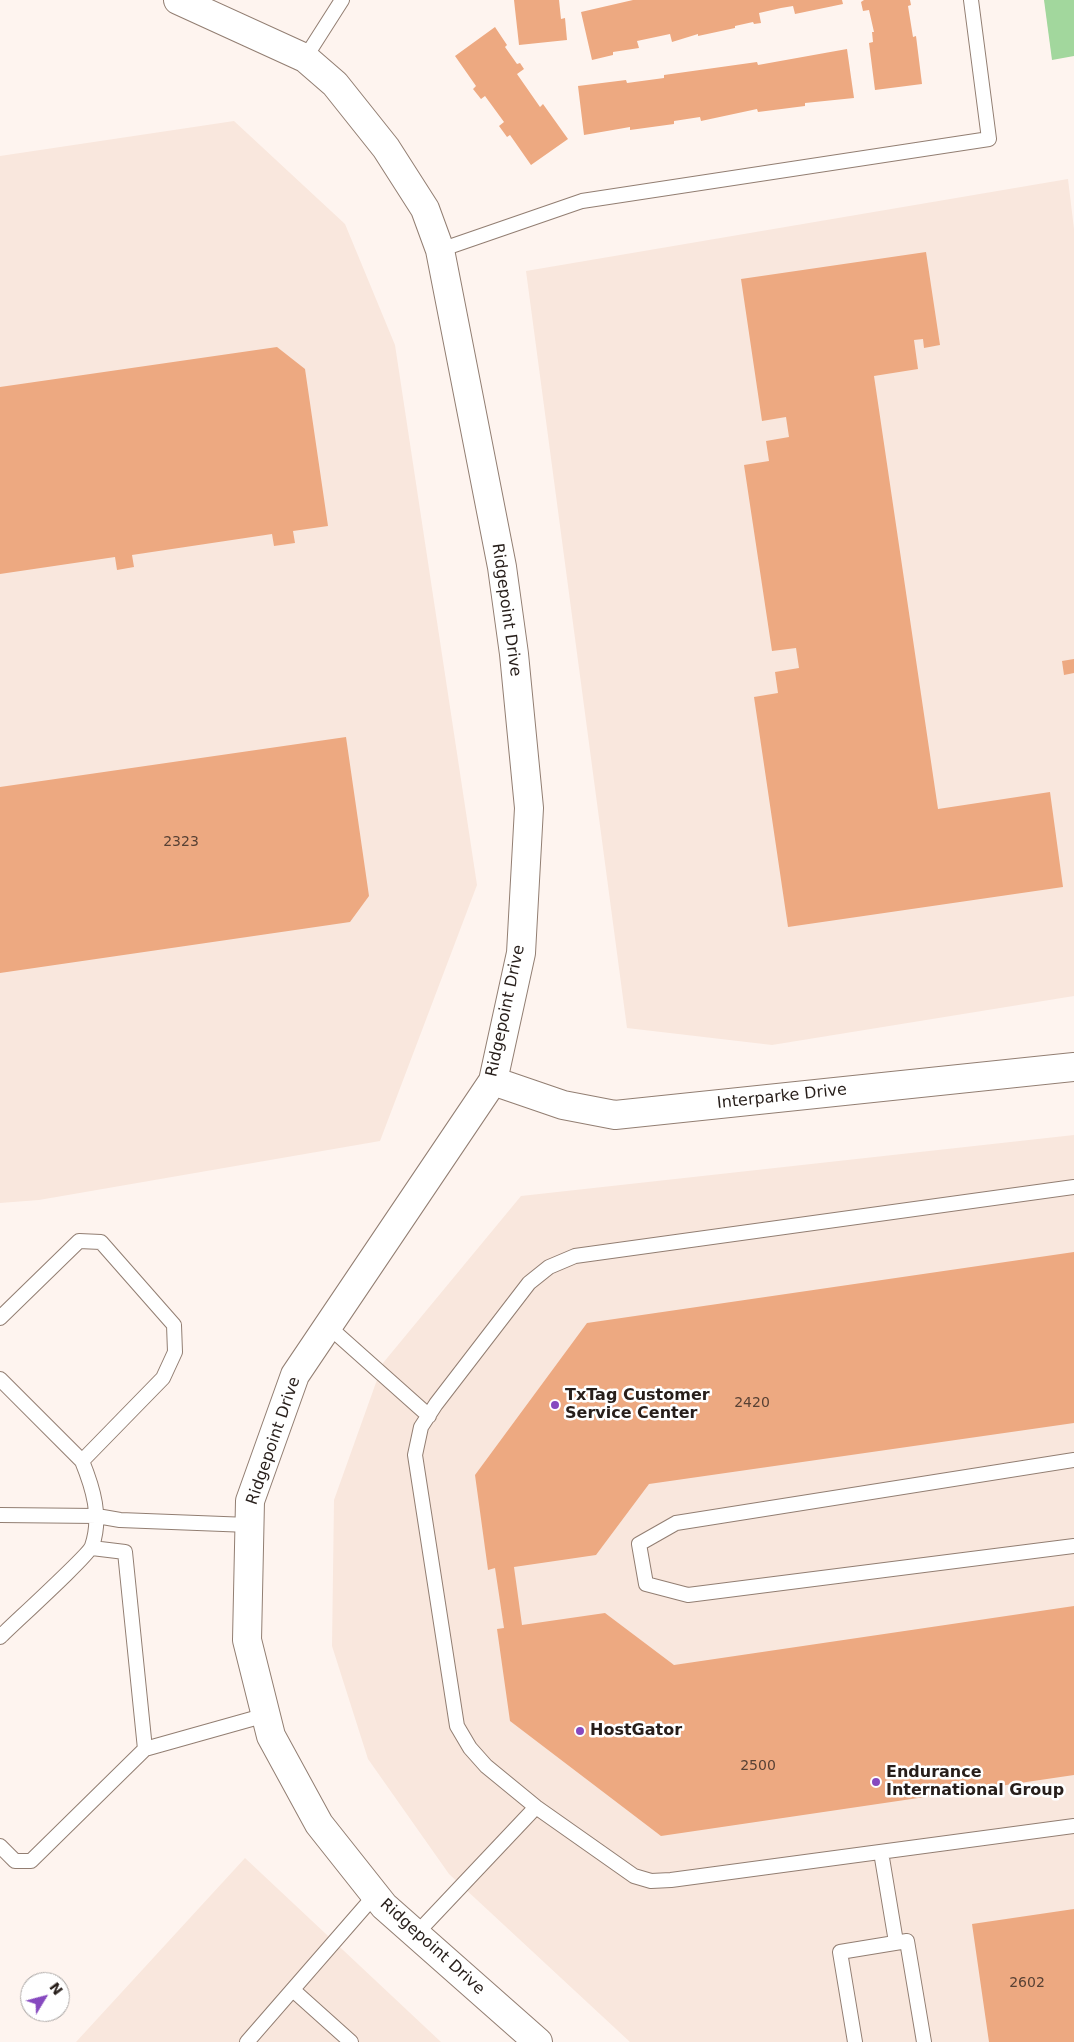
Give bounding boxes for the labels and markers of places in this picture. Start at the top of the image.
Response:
place label: TxTag Customer Service Center [565,1386,710,1424]
marker: TxTag Customer Service Center [549,1399,561,1411]
place label: HostGator [590,1721,682,1741]
marker: HostGator [574,1725,586,1737]
place label: Endurance International Group [886,1763,1064,1801]
marker: Endurance International Group [870,1776,882,1788]

